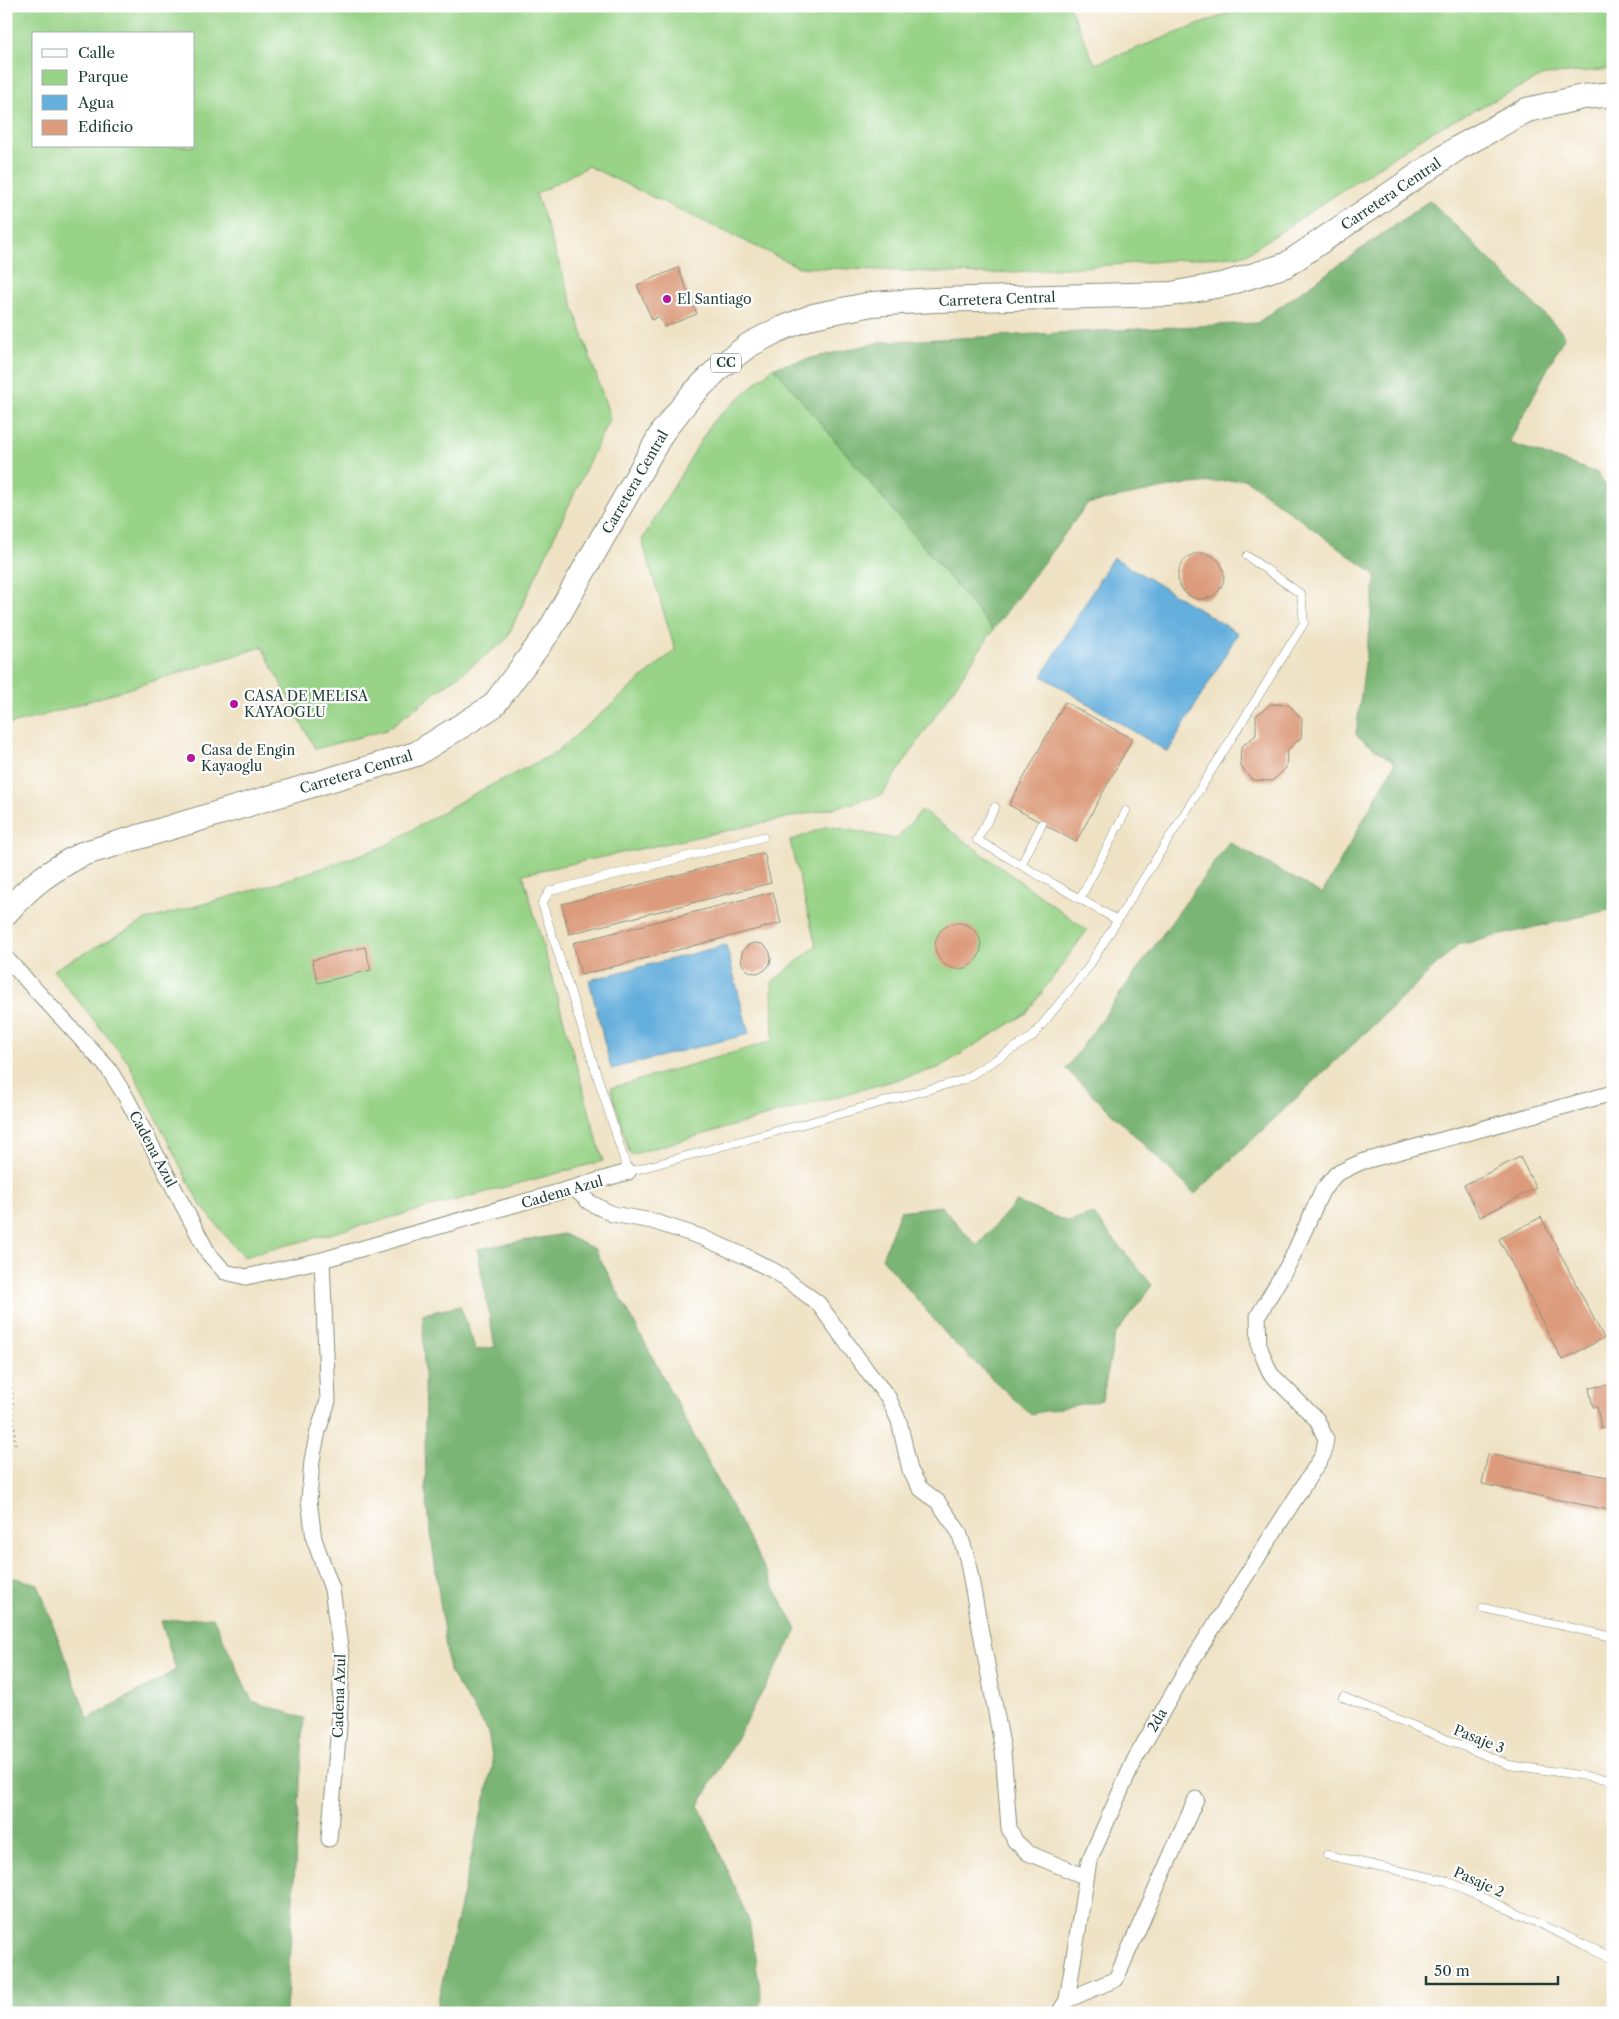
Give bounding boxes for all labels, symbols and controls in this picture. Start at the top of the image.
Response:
legend [32,32,195,148]
text: Calle [78,43,115,62]
text: Parque [78,67,128,86]
text: Agua [77,93,114,112]
text: Edificio [78,117,133,136]
street label: Carretera Central [1338,154,1444,234]
street label: Carretera Central [938,288,1056,310]
place label: El Santiago [677,290,752,308]
marker: El Santiago [661,293,673,305]
road number: CC [711,353,741,372]
street label: Carretera Central [598,427,672,537]
place label: CASA DE MELISA KAYAOGLU [244,687,369,721]
marker: CASA DE MELISA KAYAOGLU [228,698,240,710]
place label: Casa de Engin Kayaoglu [201,741,295,775]
street label: Carretera Central [297,746,415,798]
marker: Casa de Engin Kayaoglu [185,752,197,764]
street label: Cadena Azul [125,1108,181,1190]
street label: Cadena Azul [519,1172,605,1212]
street label: Cadena Azul [329,1654,349,1738]
street label: 2da [1143,1705,1171,1735]
street label: Pasaje 3 [1451,1721,1507,1757]
street label: Pasaje 2 [1451,1863,1507,1901]
scale bar [1426,1954,1559,1986]
text: 50 m [1434,1961,1470,1980]

